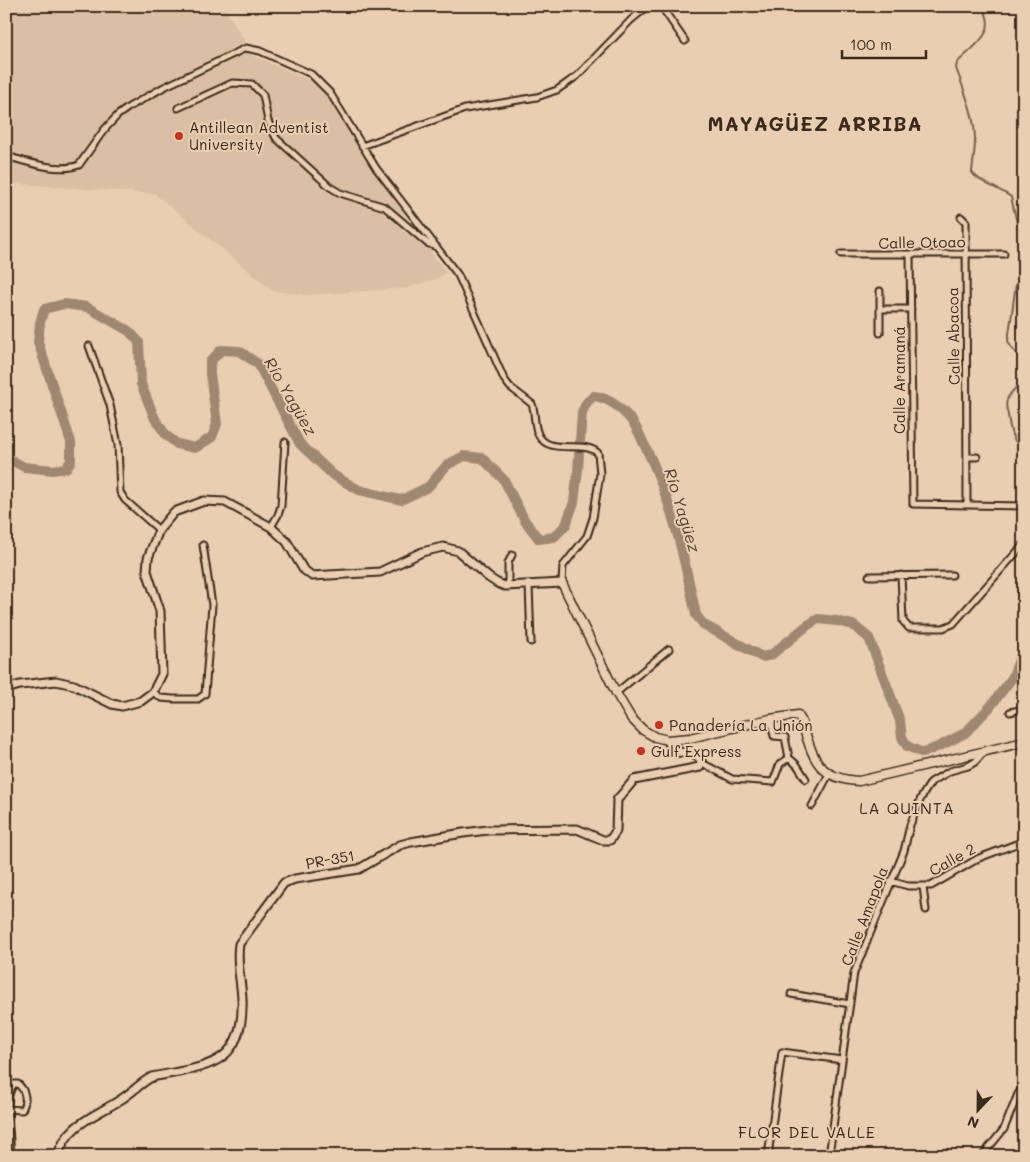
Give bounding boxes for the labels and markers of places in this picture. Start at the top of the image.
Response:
place label: Antillean Adventist University [189,117,329,154]
marker: Antillean Adventist University [173,130,185,142]
place label: Panadería La Unión [669,715,813,735]
marker: Panadería La Unión [653,719,665,731]
place label: Gulf Express [651,741,742,761]
marker: Gulf Express [635,745,647,757]

